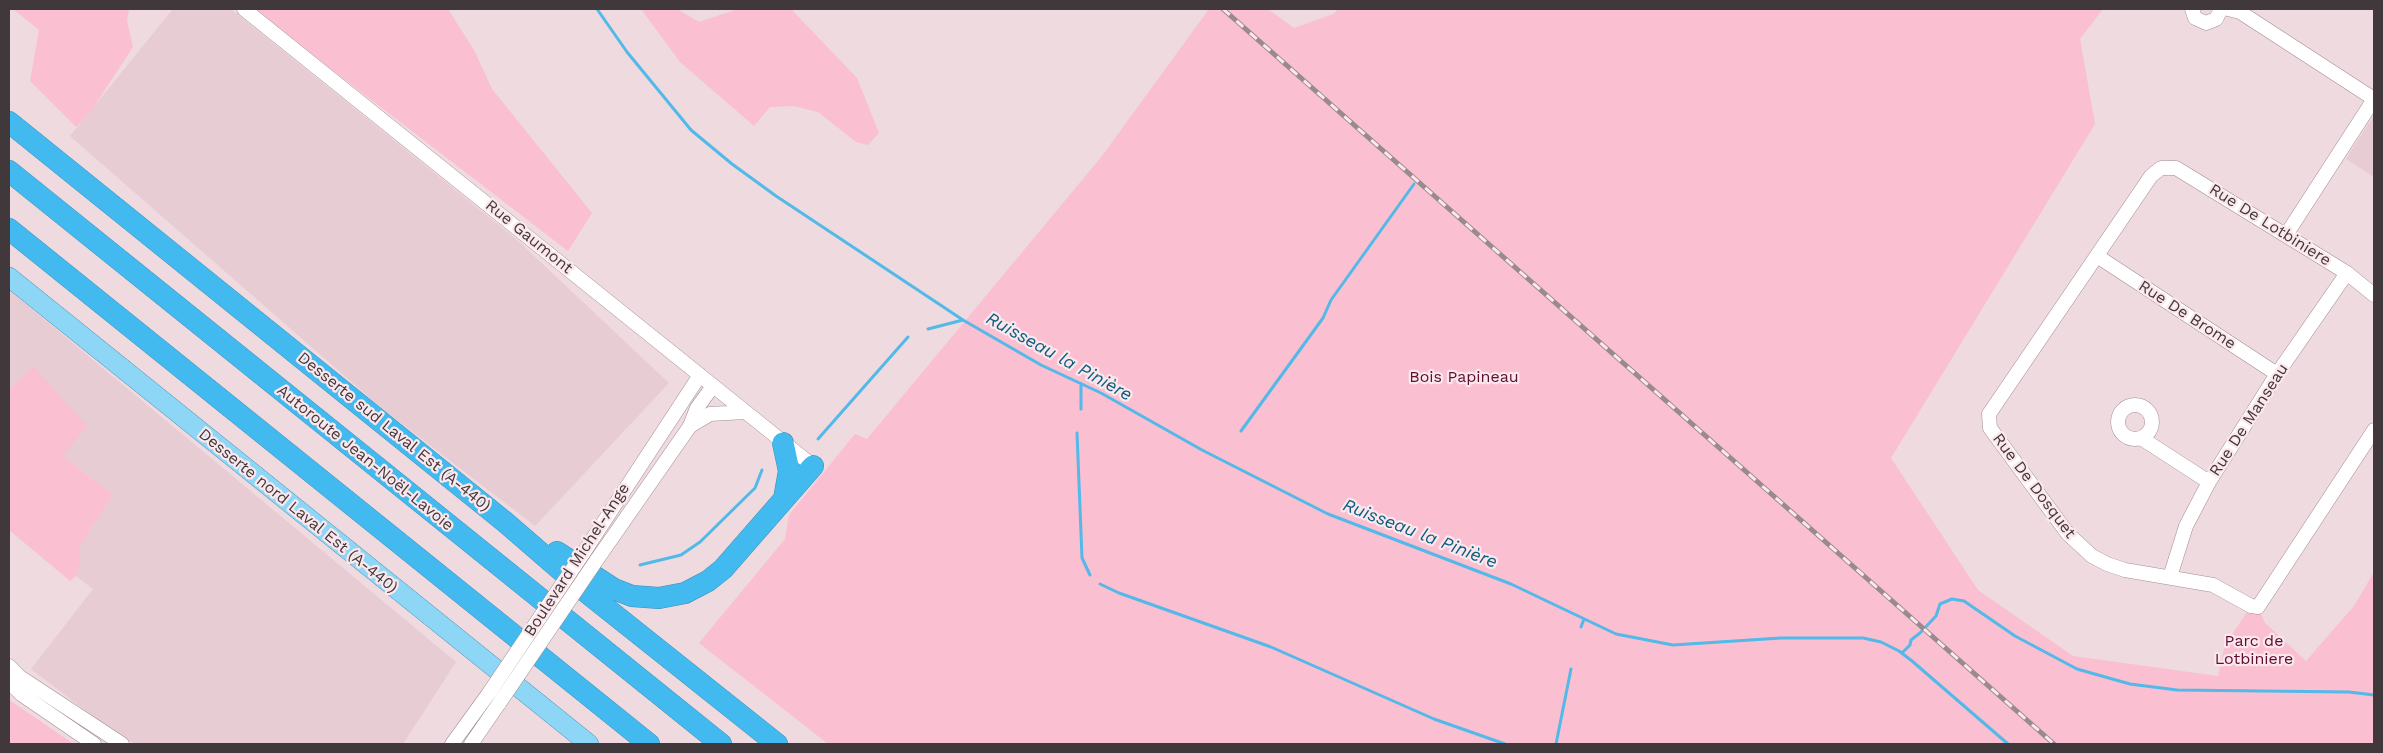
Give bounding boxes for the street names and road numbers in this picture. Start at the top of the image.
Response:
street label: Rue De Lotbiniere [2206,180,2334,270]
street label: Rue Gaumont [481,196,577,278]
street label: Rue De Brome [2135,276,2239,354]
street label: Desserte sud Laval Est (A-440) [294,348,494,516]
street label: Rue De Manseau [2205,360,2293,480]
street label: Autoroute Jean-Noël-Lavoie [273,381,457,535]
street label: Desserte nord Laval Est (A-440) [195,425,401,597]
street label: Rue De Dosquet [1988,430,2080,542]
street label: Boulevard Michel-Ange [520,480,634,640]

